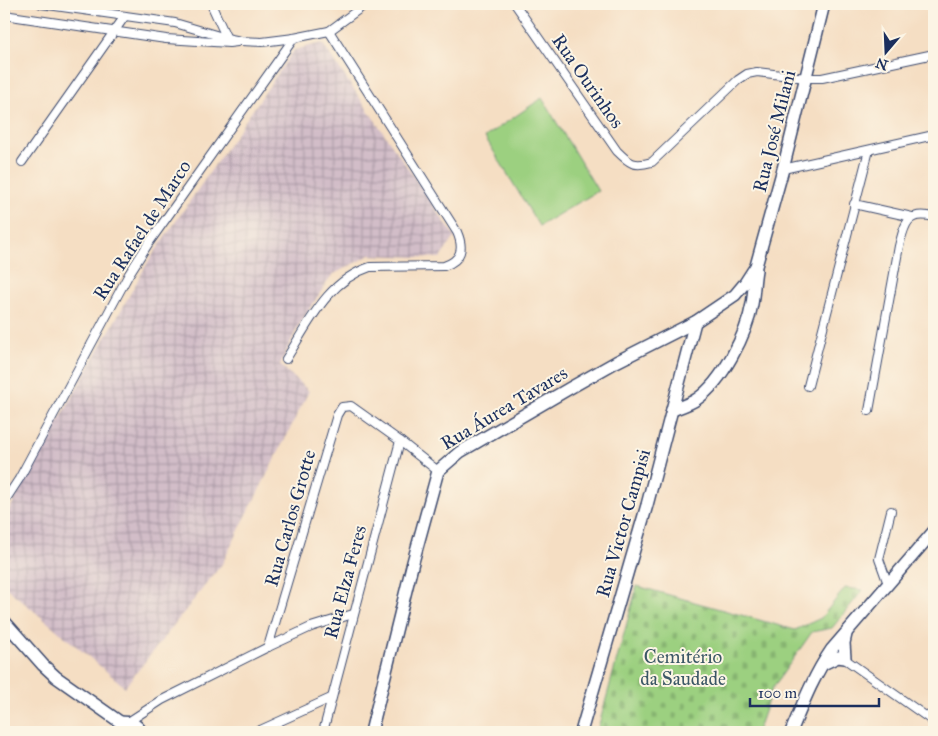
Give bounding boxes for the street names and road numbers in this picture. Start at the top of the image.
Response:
street label: Rua Ourinhos [547,29,629,133]
street label: Rua José Milani [748,68,801,195]
street label: Rua Rafael de Marco [88,155,196,304]
street label: Rua Áurea Tavares [436,360,572,455]
street label: Rua Victor Campisi [591,446,655,600]
street label: Rua Carlos Grotte [259,447,321,589]
street label: Rua Elza Feres [319,523,371,641]

